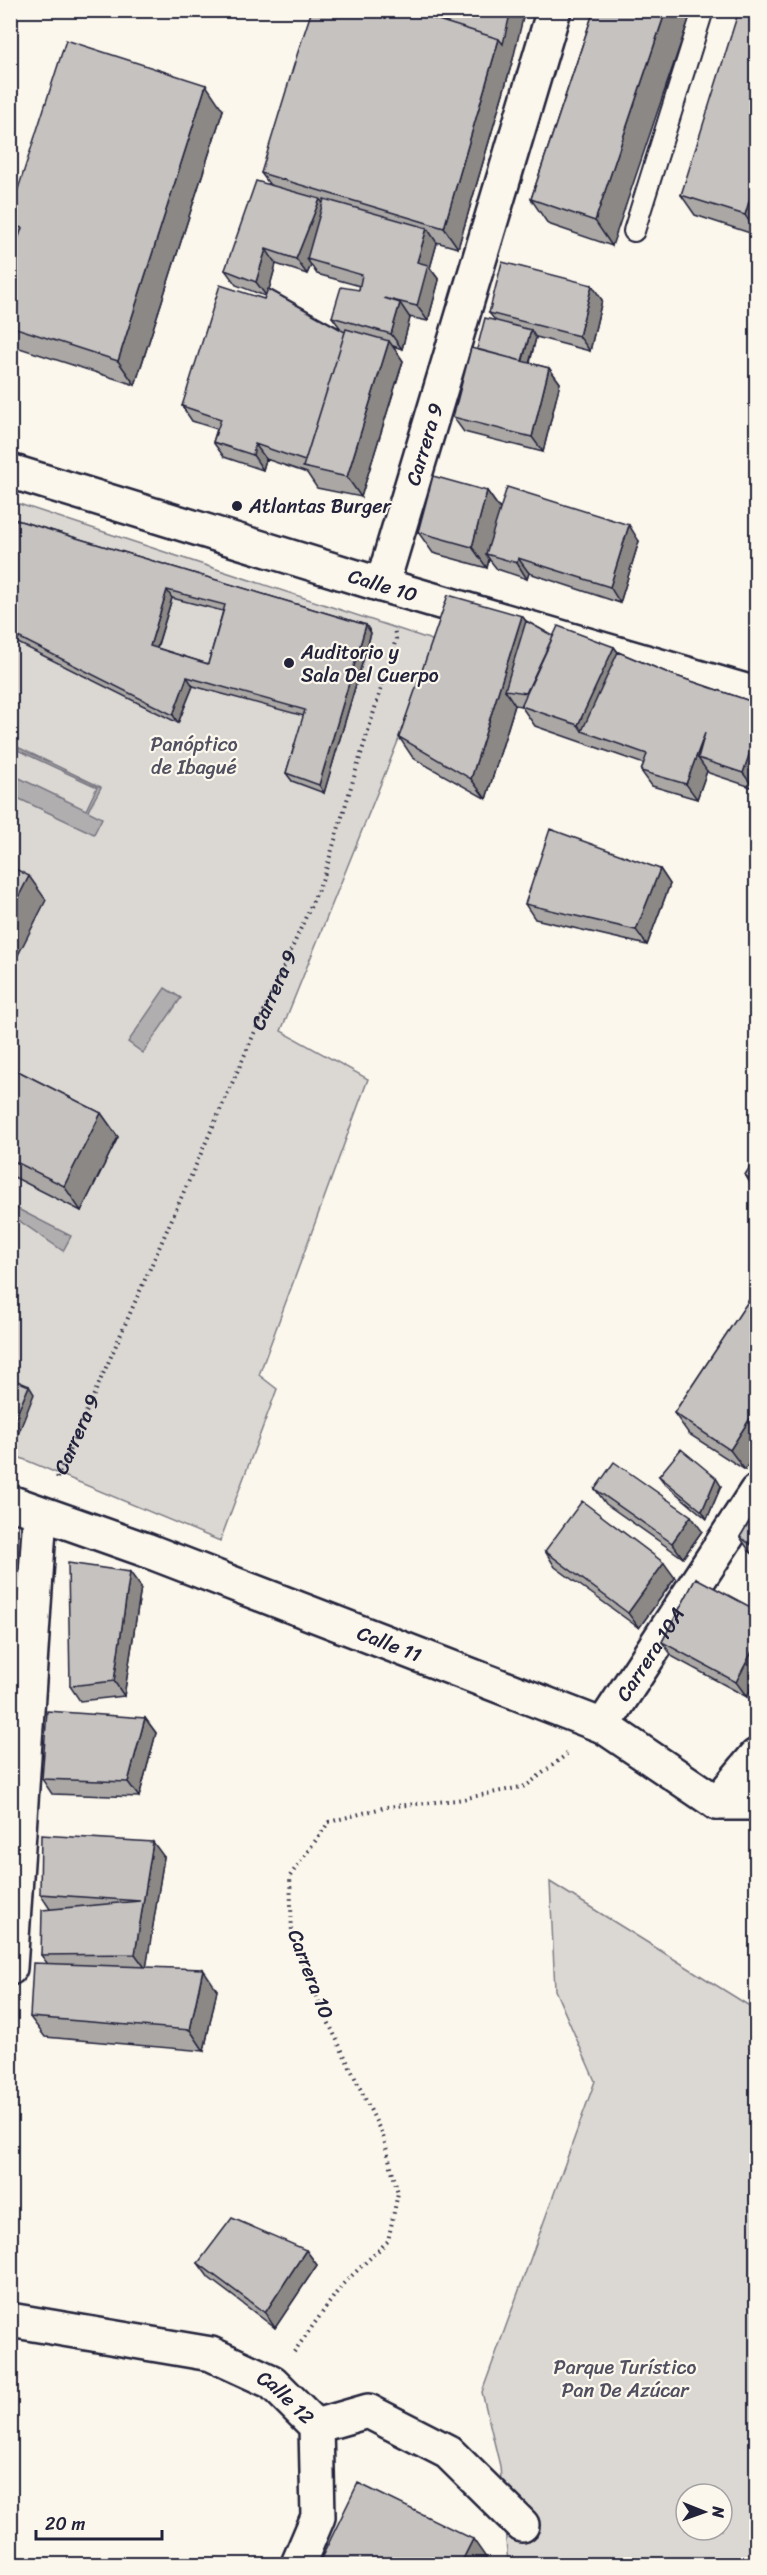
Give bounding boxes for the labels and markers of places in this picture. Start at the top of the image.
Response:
place label: Atlantas Burger [248,489,393,524]
marker: Atlantas Burger [230,499,244,513]
place label: Auditorio y Sala Del Cuerpo [300,635,439,693]
marker: Auditorio y Sala Del Cuerpo [282,656,296,670]

